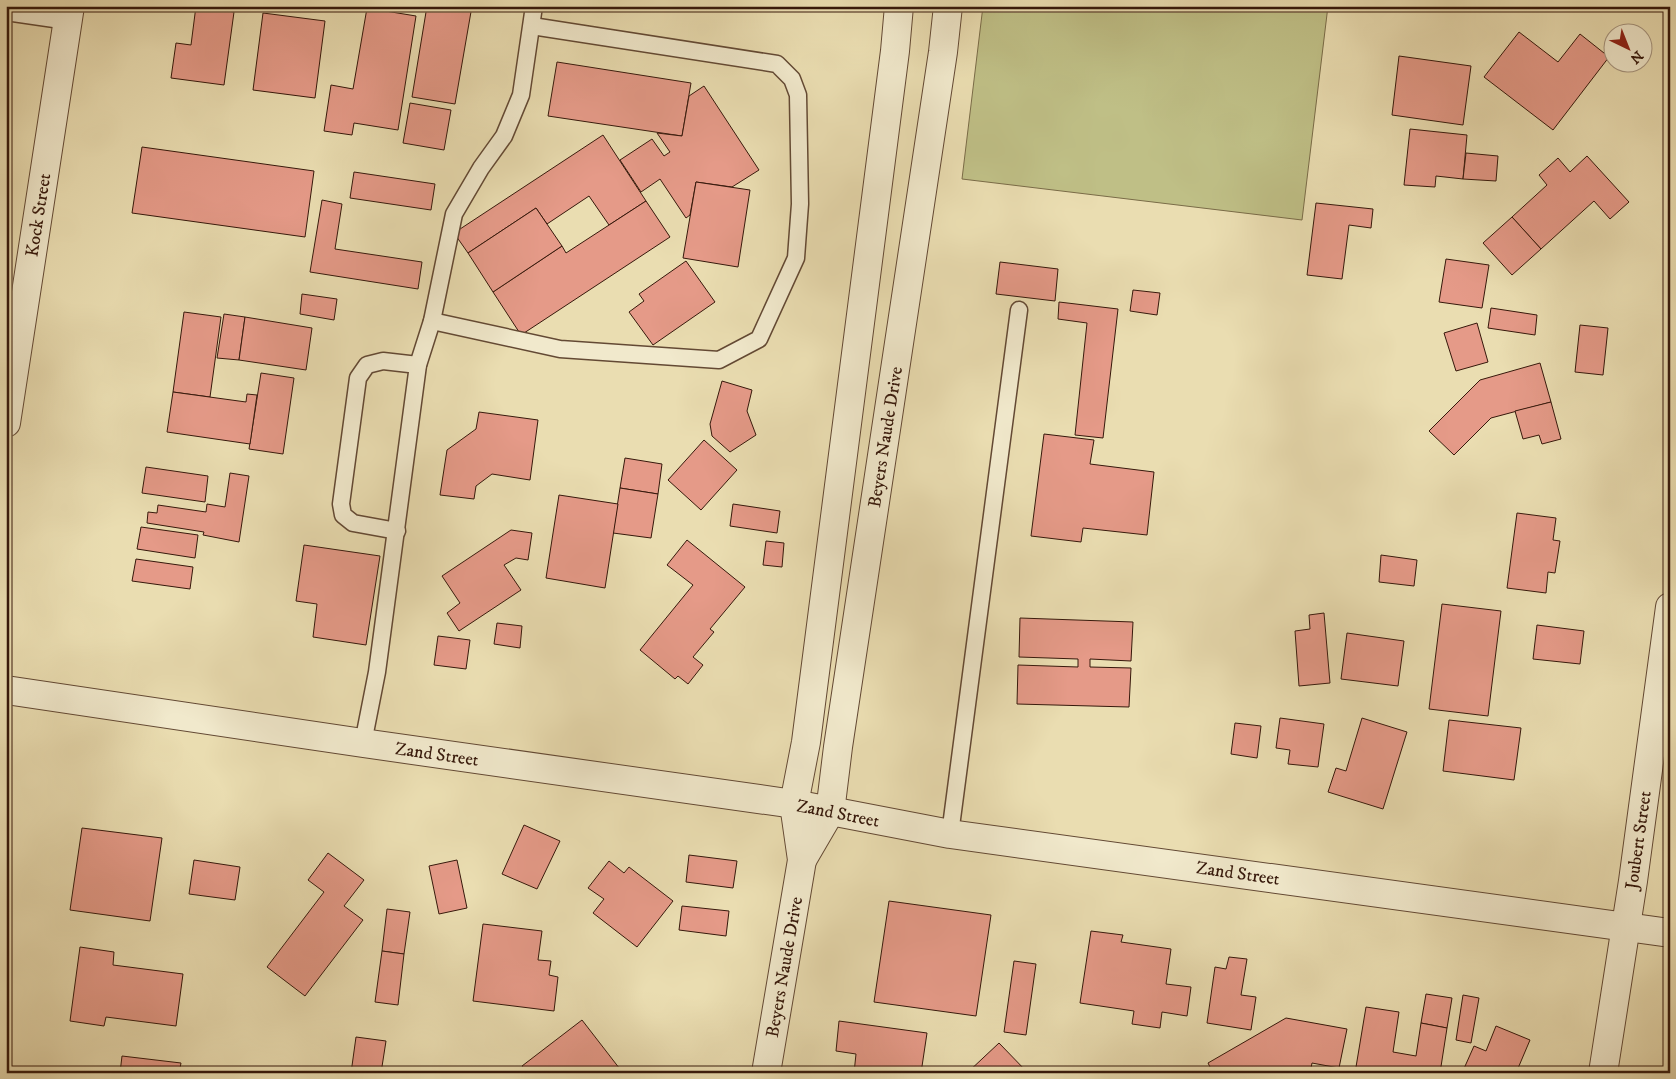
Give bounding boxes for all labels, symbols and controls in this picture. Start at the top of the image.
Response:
north arrow [1604,22,1654,72]
text: N [1625,46,1647,68]
street label: Kock Street [22,172,56,259]
street label: Beyers Naude Drive [864,365,908,509]
street label: Zand Street [394,738,480,772]
street label: Joubert Street [1621,789,1657,893]
street label: Zand Street [794,795,881,833]
street label: Zand Street [1195,857,1281,891]
street label: Beyers Naude Drive [762,895,808,1039]

